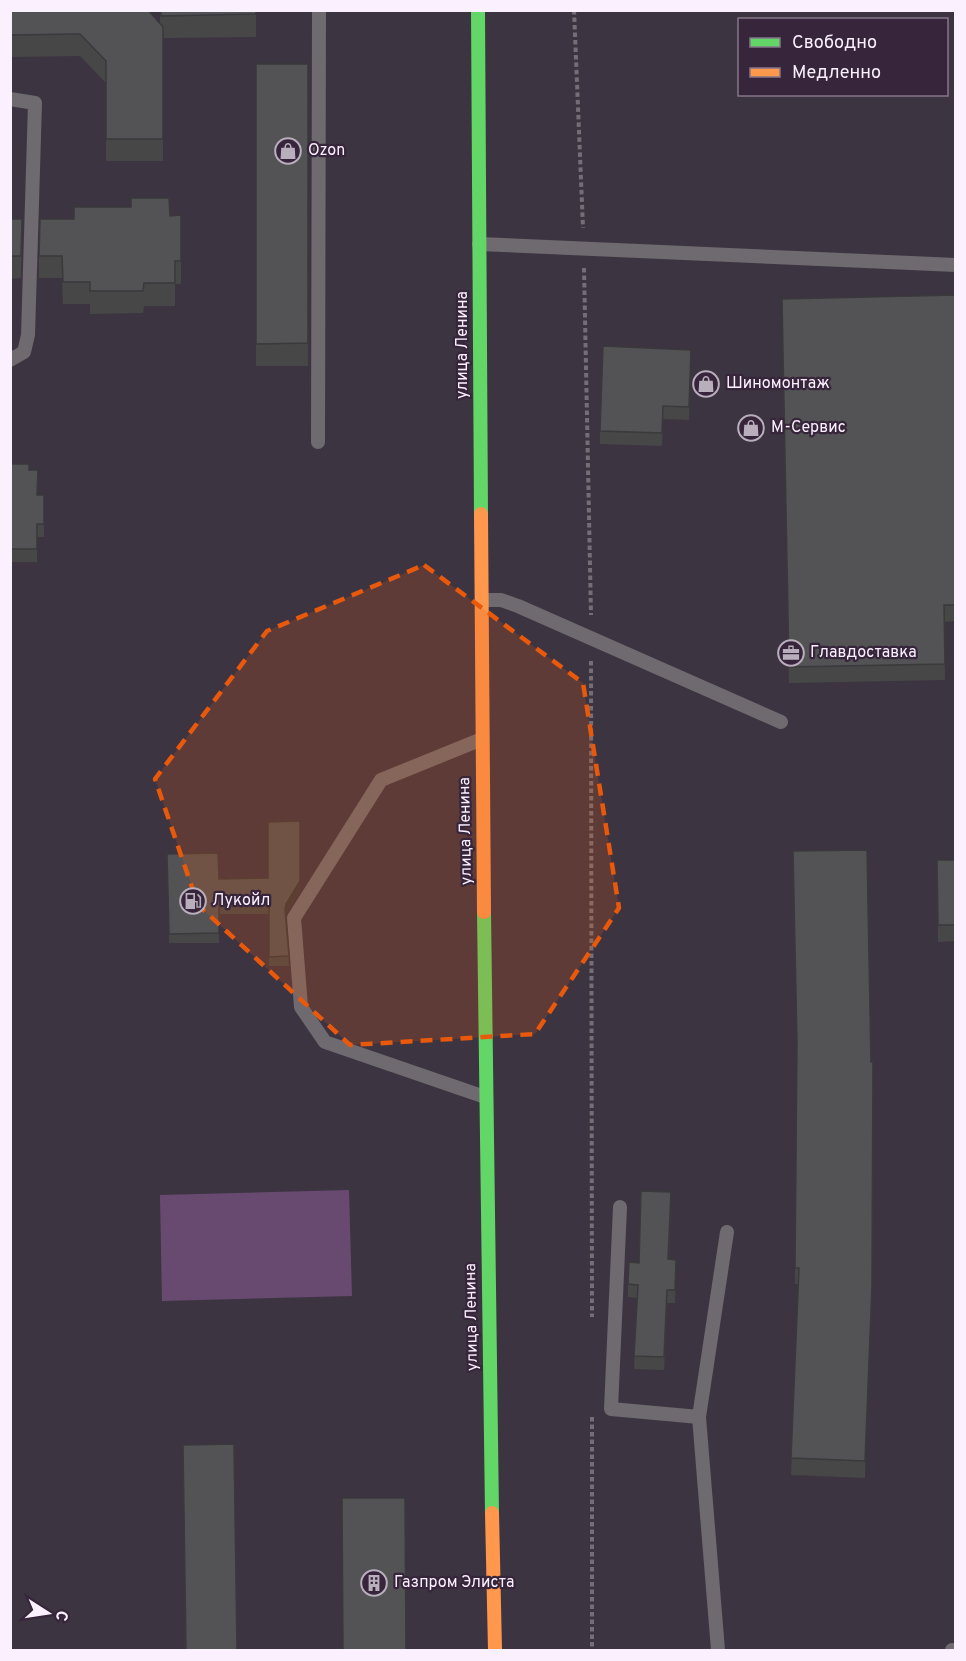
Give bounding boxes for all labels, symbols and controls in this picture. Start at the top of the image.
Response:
legend [738,18,948,96]
text: Свободно [792,32,877,55]
text: Медленно [792,62,881,85]
shop icon: Ozon [273,136,303,166]
place label: Ozon [308,141,345,161]
street label: улица Ленина [453,291,473,399]
shop icon: Шиномонтаж [691,369,721,399]
place label: Шиномонтаж [726,374,830,394]
shop icon: М-Сервис [736,413,766,443]
place label: М-Сервис [771,418,846,438]
office icon: Главдоставка [776,638,806,668]
place label: Главдоставка [810,643,917,663]
street label: улица Ленина [455,777,477,885]
fuel station icon: Лукойл [178,886,208,916]
place label: Лукойл [212,891,270,911]
street label: улица Ленина [461,1263,483,1371]
building icon: Газпром Элиста [359,1568,389,1598]
place label: Газпром Элиста [394,1573,514,1593]
north arrow [18,1583,78,1643]
text: С [50,1609,72,1623]

